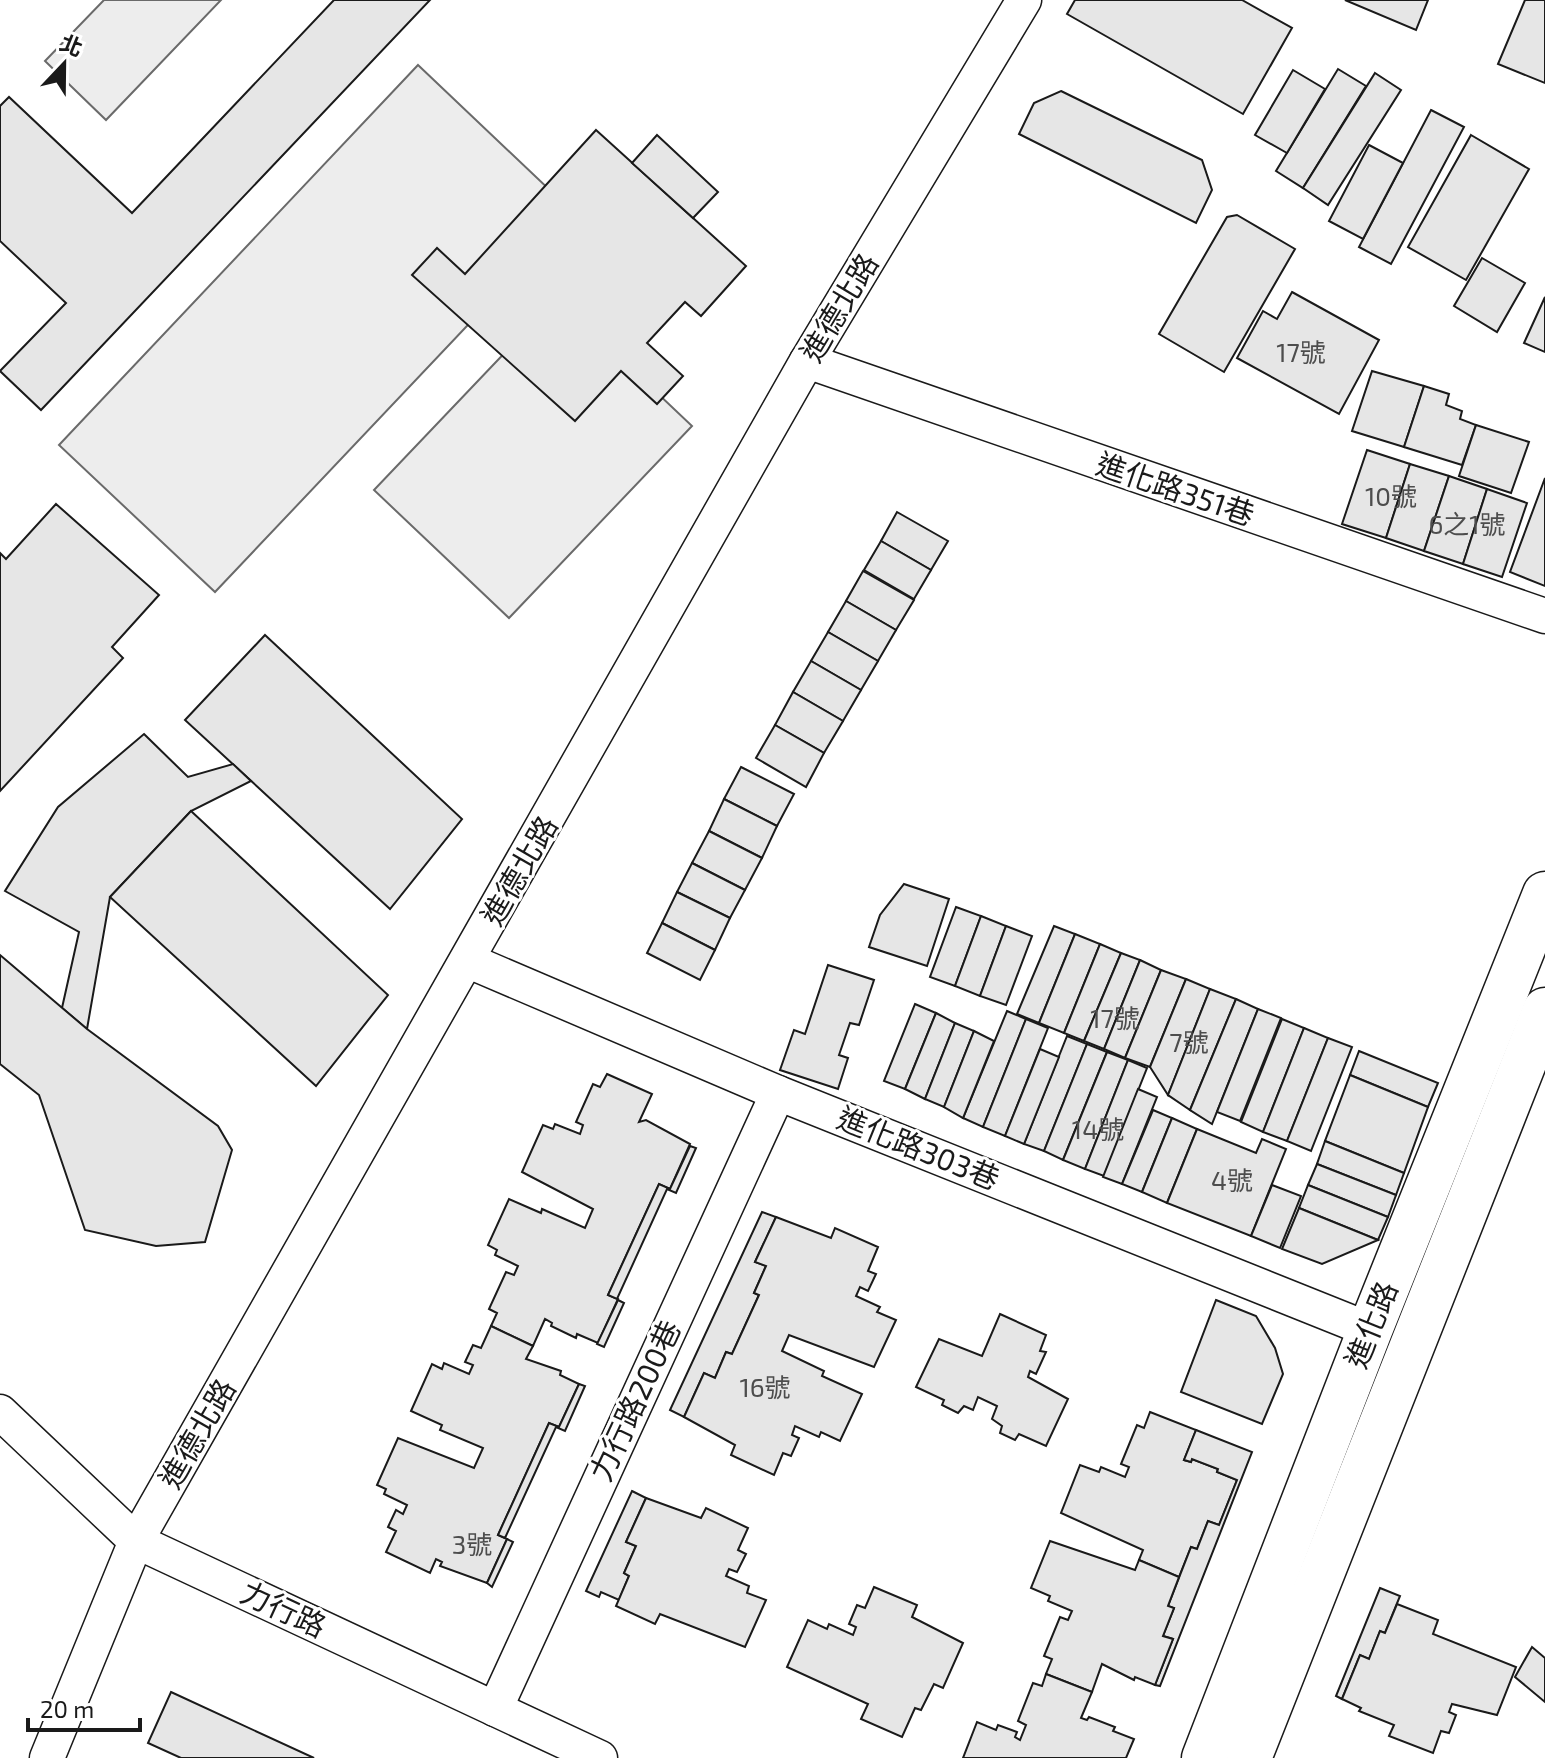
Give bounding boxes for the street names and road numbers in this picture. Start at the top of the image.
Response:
street label: 進德北路 [792,246,885,368]
street label: 進化路351巷 [1092,444,1259,532]
street label: 進德北路 [473,809,564,931]
street label: 進化路303巷 [833,1098,1005,1196]
street label: 進化路 [1337,1276,1404,1373]
street label: 力行路200巷 [581,1314,687,1486]
street label: 進德北路 [151,1372,242,1494]
street label: 力行路 [235,1573,332,1644]

